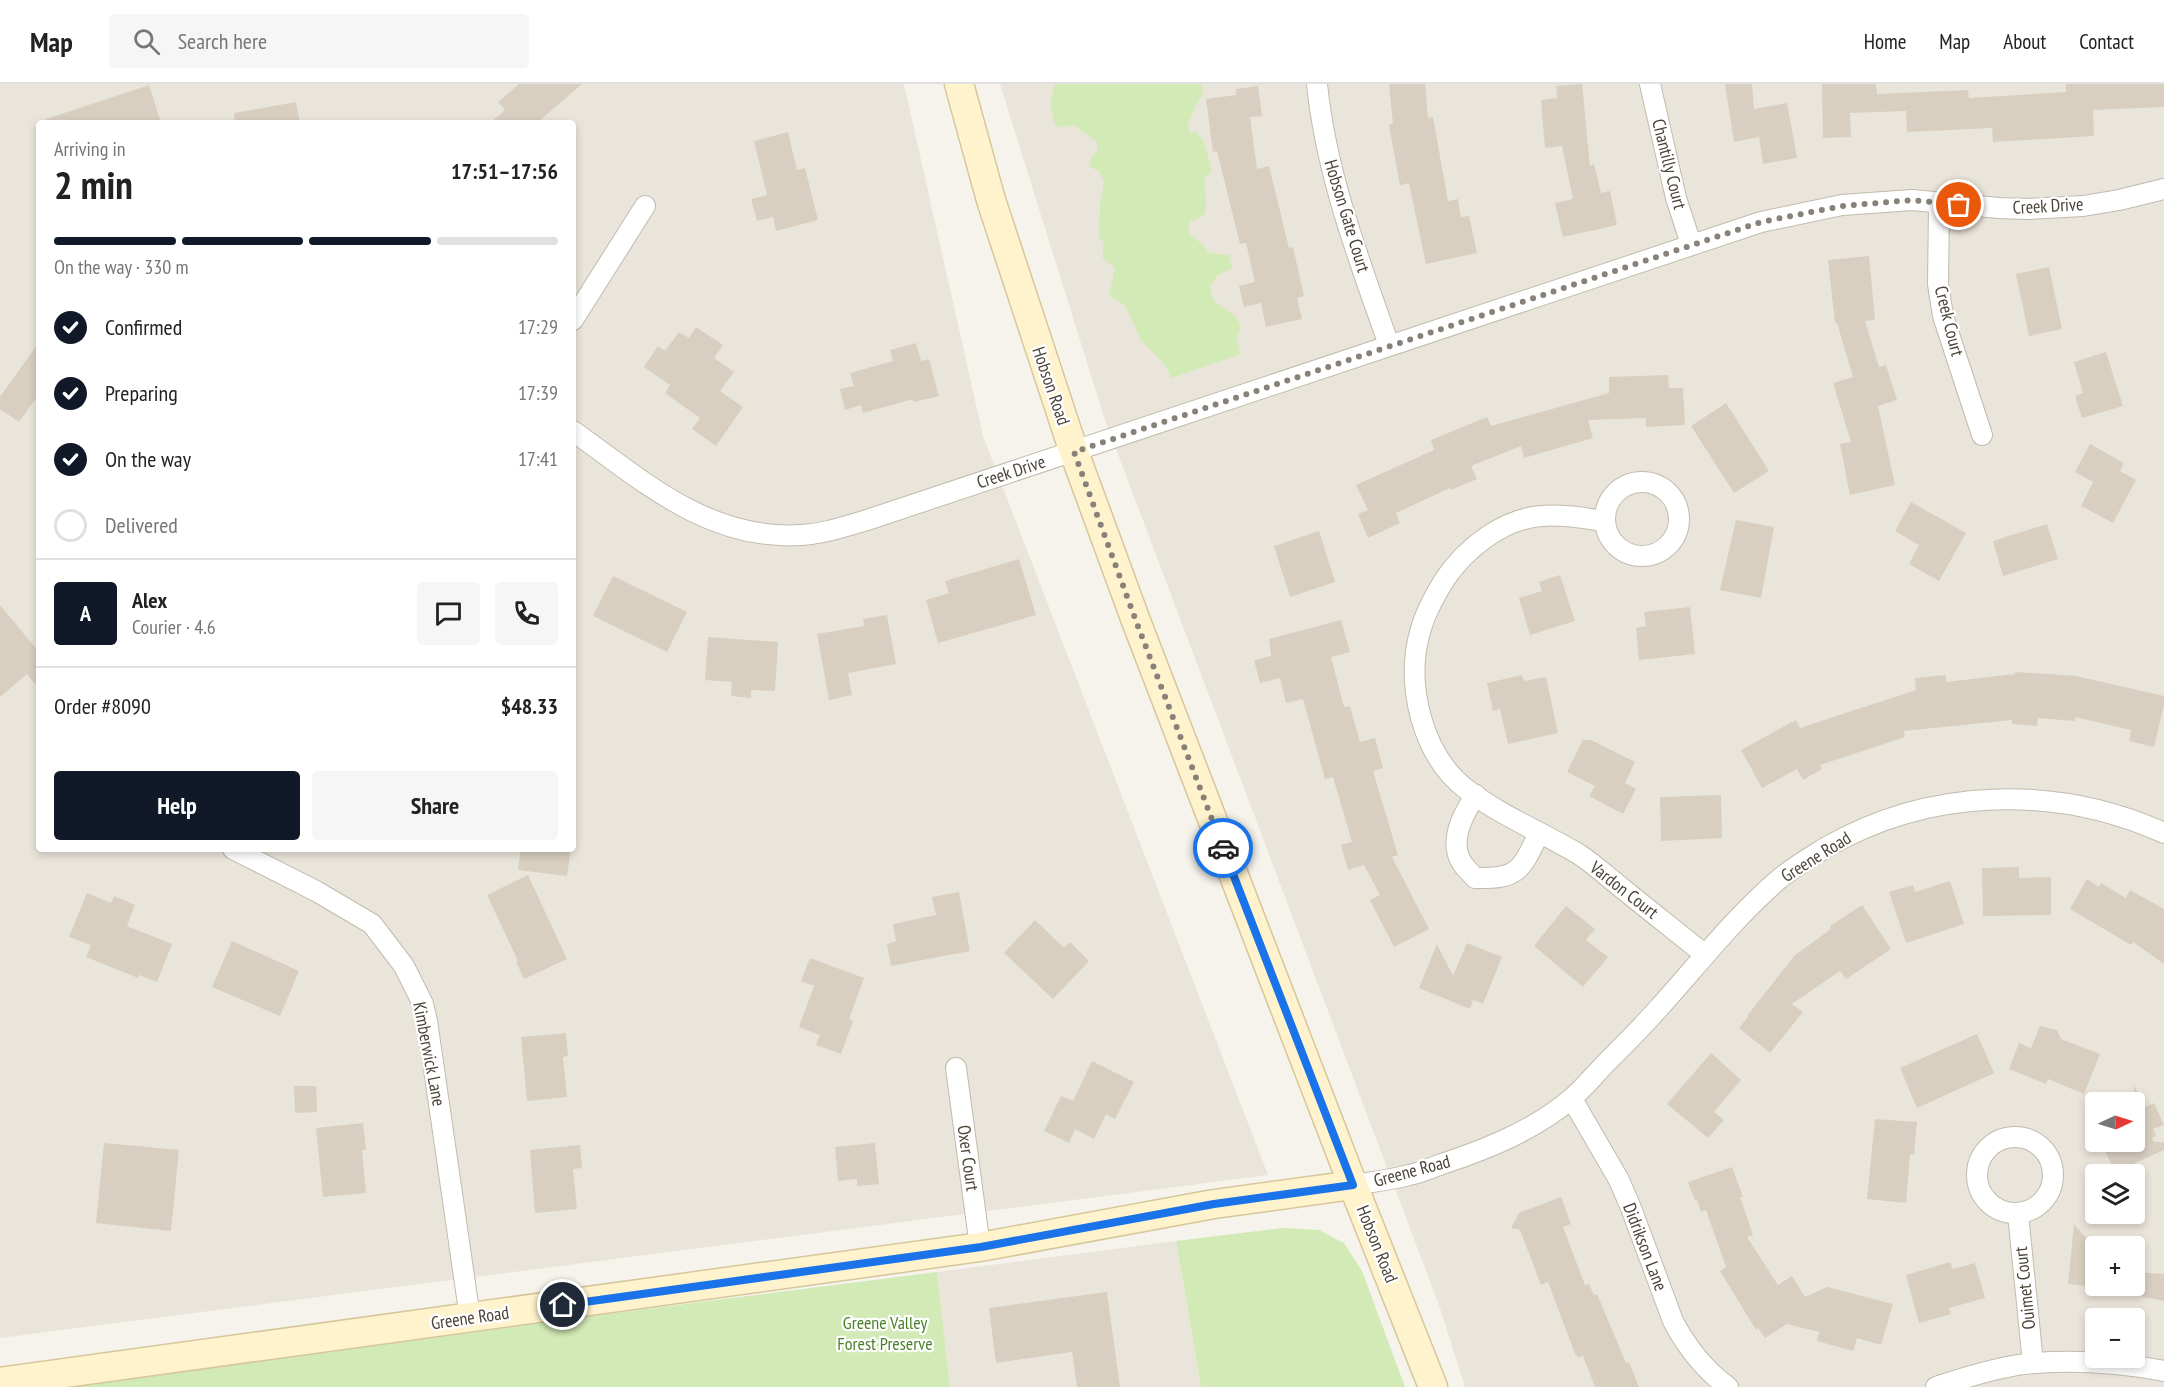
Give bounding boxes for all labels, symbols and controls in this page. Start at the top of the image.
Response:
search box [109,14,529,68]
text: Map [30,23,73,60]
icon: search [130,25,163,58]
text: Search here [178,27,267,55]
text: Home [1864,28,1906,55]
text: Map [1939,28,1970,55]
text: About [2003,28,2046,55]
text: Contact [2079,28,2134,55]
street label: Chantilly Court [1647,116,1692,211]
text: Arriving in [54,136,126,162]
text: 17:51–17:56 [451,157,558,185]
street label: Hobson Gate Court [1319,157,1376,275]
text: 2 min [54,159,133,210]
pin [1933,179,1984,230]
icon: bag [1942,188,1975,221]
street label: Creek Drive [2012,192,2084,219]
text: On the way · 330 m [54,254,189,280]
street label: Creek Court [1930,283,1969,358]
icon: check [54,311,87,344]
text: Confirmed [105,313,182,341]
text: 17:29 [518,314,558,340]
street label: Hobson Road [1027,344,1076,428]
icon: check [54,377,87,410]
text: Preparing [105,379,178,407]
text: 17:39 [518,380,558,406]
icon: check [54,443,87,476]
text: On the way [105,445,191,473]
text: 17:41 [518,446,558,472]
street label: Creek Drive [974,450,1048,493]
text: Delivered [105,511,178,539]
button: chat [417,582,480,645]
button: phone [495,582,558,645]
text: Alex [132,586,167,614]
text: A [80,599,91,627]
text: Courier · 4.6 [132,614,216,640]
text: Order #8090 [54,692,151,720]
text: $48.33 [501,692,558,720]
button: Help [54,771,300,840]
button: Share [312,771,558,840]
courier [1193,818,1253,878]
street label: Greene Road [1776,826,1855,887]
icon: car [1207,832,1240,865]
street label: Vardon Court [1585,855,1663,924]
street label: Kimberwick Lane [408,1000,451,1108]
north arrow [2085,1092,2145,1152]
map controls [2085,1092,2145,1368]
street label: Oxer Court [952,1123,985,1192]
street label: Greene Road [1371,1149,1453,1192]
button: layers [2085,1164,2145,1224]
street label: Didrikson Lane [1618,1200,1673,1294]
street label: Hobson Road [1352,1202,1403,1286]
button: + [2085,1236,2145,1296]
street label: Ouimet Court [2009,1245,2040,1331]
pin [537,1279,588,1330]
icon: home [546,1288,579,1321]
street label: Greene Road [430,1301,510,1334]
button: − [2085,1308,2145,1368]
park label: Greene Valley Forest Preserve [837,1311,933,1355]

